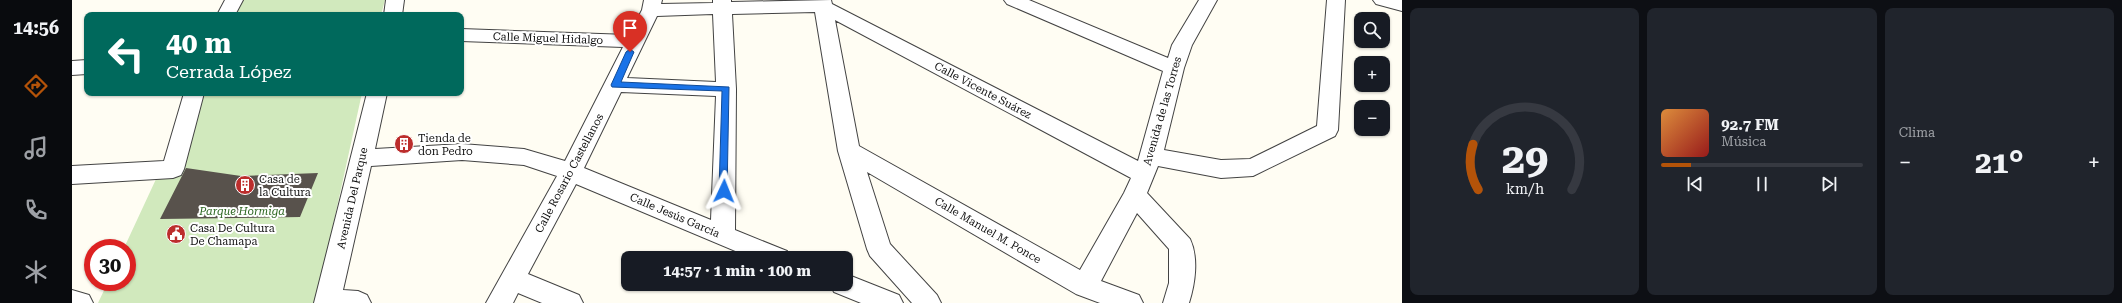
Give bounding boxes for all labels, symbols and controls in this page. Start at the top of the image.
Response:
pin [613,11,647,52]
map controls [1354,12,1390,136]
button: search [1354,12,1390,48]
text: 14:56 [13,17,59,38]
icon: arrive [619,17,641,39]
text: 40 m [166,27,231,60]
icon: left [100,28,152,80]
street label: Calle Miguel Hidalgo [493,30,604,47]
street label: Avenida de las Torres [1141,55,1184,167]
button: + [1354,56,1390,92]
street label: Calle Vicente Suárez [932,59,1034,122]
text: Cerrada López [166,61,291,82]
icon: directions [22,72,50,100]
button: − [1354,100,1390,136]
street label: Calle Rosario Castellanos [532,111,606,235]
text: 92.7 FM [1721,116,1779,134]
text: Clima [1899,125,1935,140]
place label: Tienda de don Pedro [418,132,473,158]
building icon: Tienda de don Pedro [393,133,415,155]
text: 29 [1501,133,1548,182]
icon: music [22,134,50,162]
text: Música [1721,134,1766,149]
text: 21° [1975,145,2024,180]
street label: Avenida Del Parque [334,146,370,250]
text: − [1899,150,1911,175]
text: + [2088,150,2100,175]
position arrow [703,170,745,212]
place label: Casa de la Cultura [259,173,311,199]
icon: previous [1684,173,1706,195]
icon: pause [1751,173,1773,195]
icon: next [1818,173,1840,195]
building icon: Casa de la Cultura [234,174,256,196]
text: km/h [1506,180,1544,196]
street label: Calle Jesús García [628,191,722,240]
street label: Calle Manuel M. Ponce [932,195,1043,266]
icon: phone [22,196,50,224]
park label: Parque Hormiga [198,205,285,218]
place label: Casa De Cultura De Chamapa [190,222,275,248]
public building icon: Casa De Cultura De Chamapa [165,223,187,245]
speed limit sign: 30 [84,239,136,291]
icon: climate [22,258,50,286]
text: 14:57 · 1 min · 100 m [663,262,811,280]

